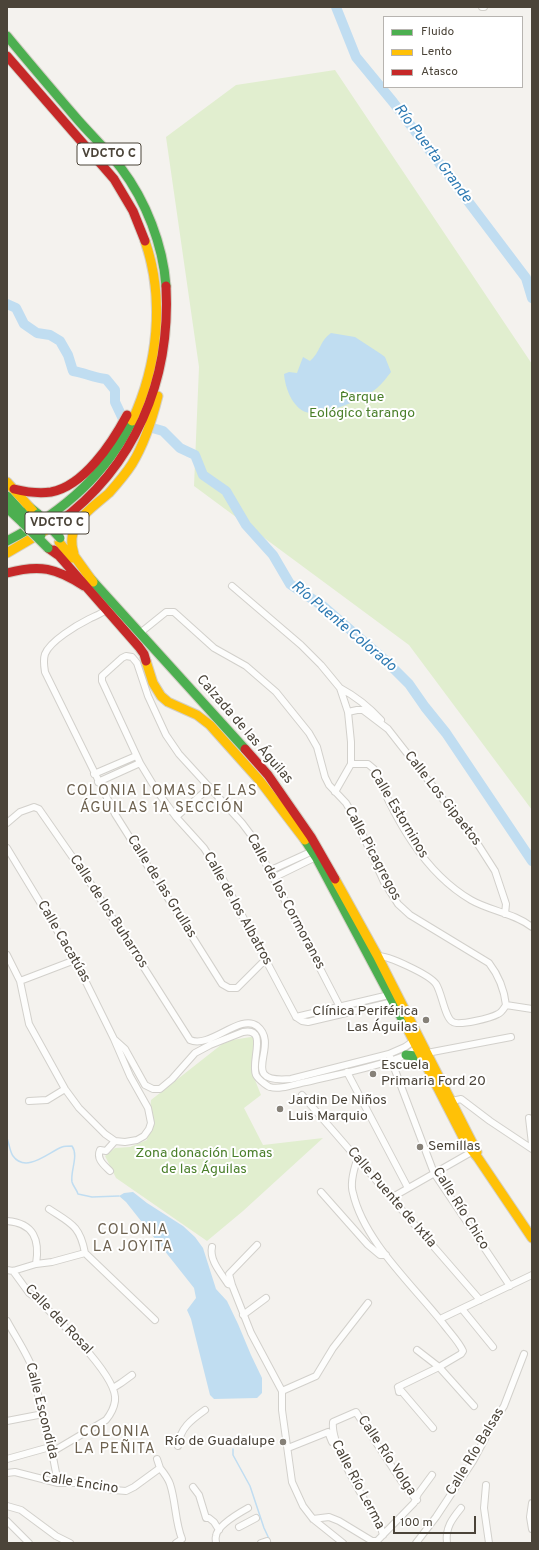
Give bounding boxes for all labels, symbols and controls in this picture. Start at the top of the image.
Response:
legend [383,16,523,88]
text: Fluido [421,24,454,40]
text: Lento [421,44,452,60]
text: Atasco [421,64,458,80]
water label: Río Puerta Grande [389,101,475,207]
road number: VDCTO C [77,143,141,165]
park label: ´Parque Eológico tarango [309,390,415,422]
road number: VDCTO C [25,512,89,534]
water label: Río Puente Colorado [287,578,399,676]
street label: Calzada de las Águilas [192,672,296,788]
street label: Calle Los Gipaetos [400,748,484,850]
street label: Calle Estorninos [365,766,431,862]
district label: COLONIA LOMAS DE LAS ÁGUILAS 1A SECCIÓN [66,783,258,818]
street label: Calle Picagregos [340,804,404,904]
street label: Calle de los Cormoranes [242,831,328,973]
street label: Calle de las Grullas [123,832,199,942]
street label: Calle de los Albatros [199,849,275,969]
street label: Calle de los Buharros [65,852,151,972]
street label: Calle Cacatúas [33,898,93,986]
place label: Clínica Periférica Las Águilas [312,1004,418,1036]
marker: Clínica Periférica Las Águilas [421,1015,431,1025]
place label: Escuela Primaria Ford 20 [381,1058,486,1090]
marker: Escuela Primaria Ford 20 [368,1069,378,1079]
place label: Jardin De Niños Luis Marquio [288,1093,387,1126]
marker: Jardin De Niños Luis Marquio [275,1104,285,1114]
place label: Semillas [428,1139,480,1155]
marker: Semillas [415,1142,425,1152]
street label: Calle Puente de Ixtla [343,1144,439,1252]
park label: Zona donación Lomas de las Águilas [135,1146,273,1178]
street label: Calle Río Chico [428,1165,492,1253]
district label: COLONIA LA JOYITA [93,1222,173,1257]
street label: Calle del Rosal [20,1281,96,1359]
street label: Calle Escondida [21,1361,61,1461]
street label: Calle Río Balsas [443,1405,509,1499]
street label: Calle Río Volga [353,1413,419,1499]
district label: COLONIA LA PEÑITA [74,1424,156,1459]
place label: Río de Guadalupe [165,1434,275,1450]
marker: Río de Guadalupe [278,1437,288,1447]
street label: Calle Río Lerma [326,1437,388,1533]
street label: Calle Encino [40,1470,120,1498]
scale bar [395,1508,478,1534]
text: 100 m [400,1515,433,1531]

